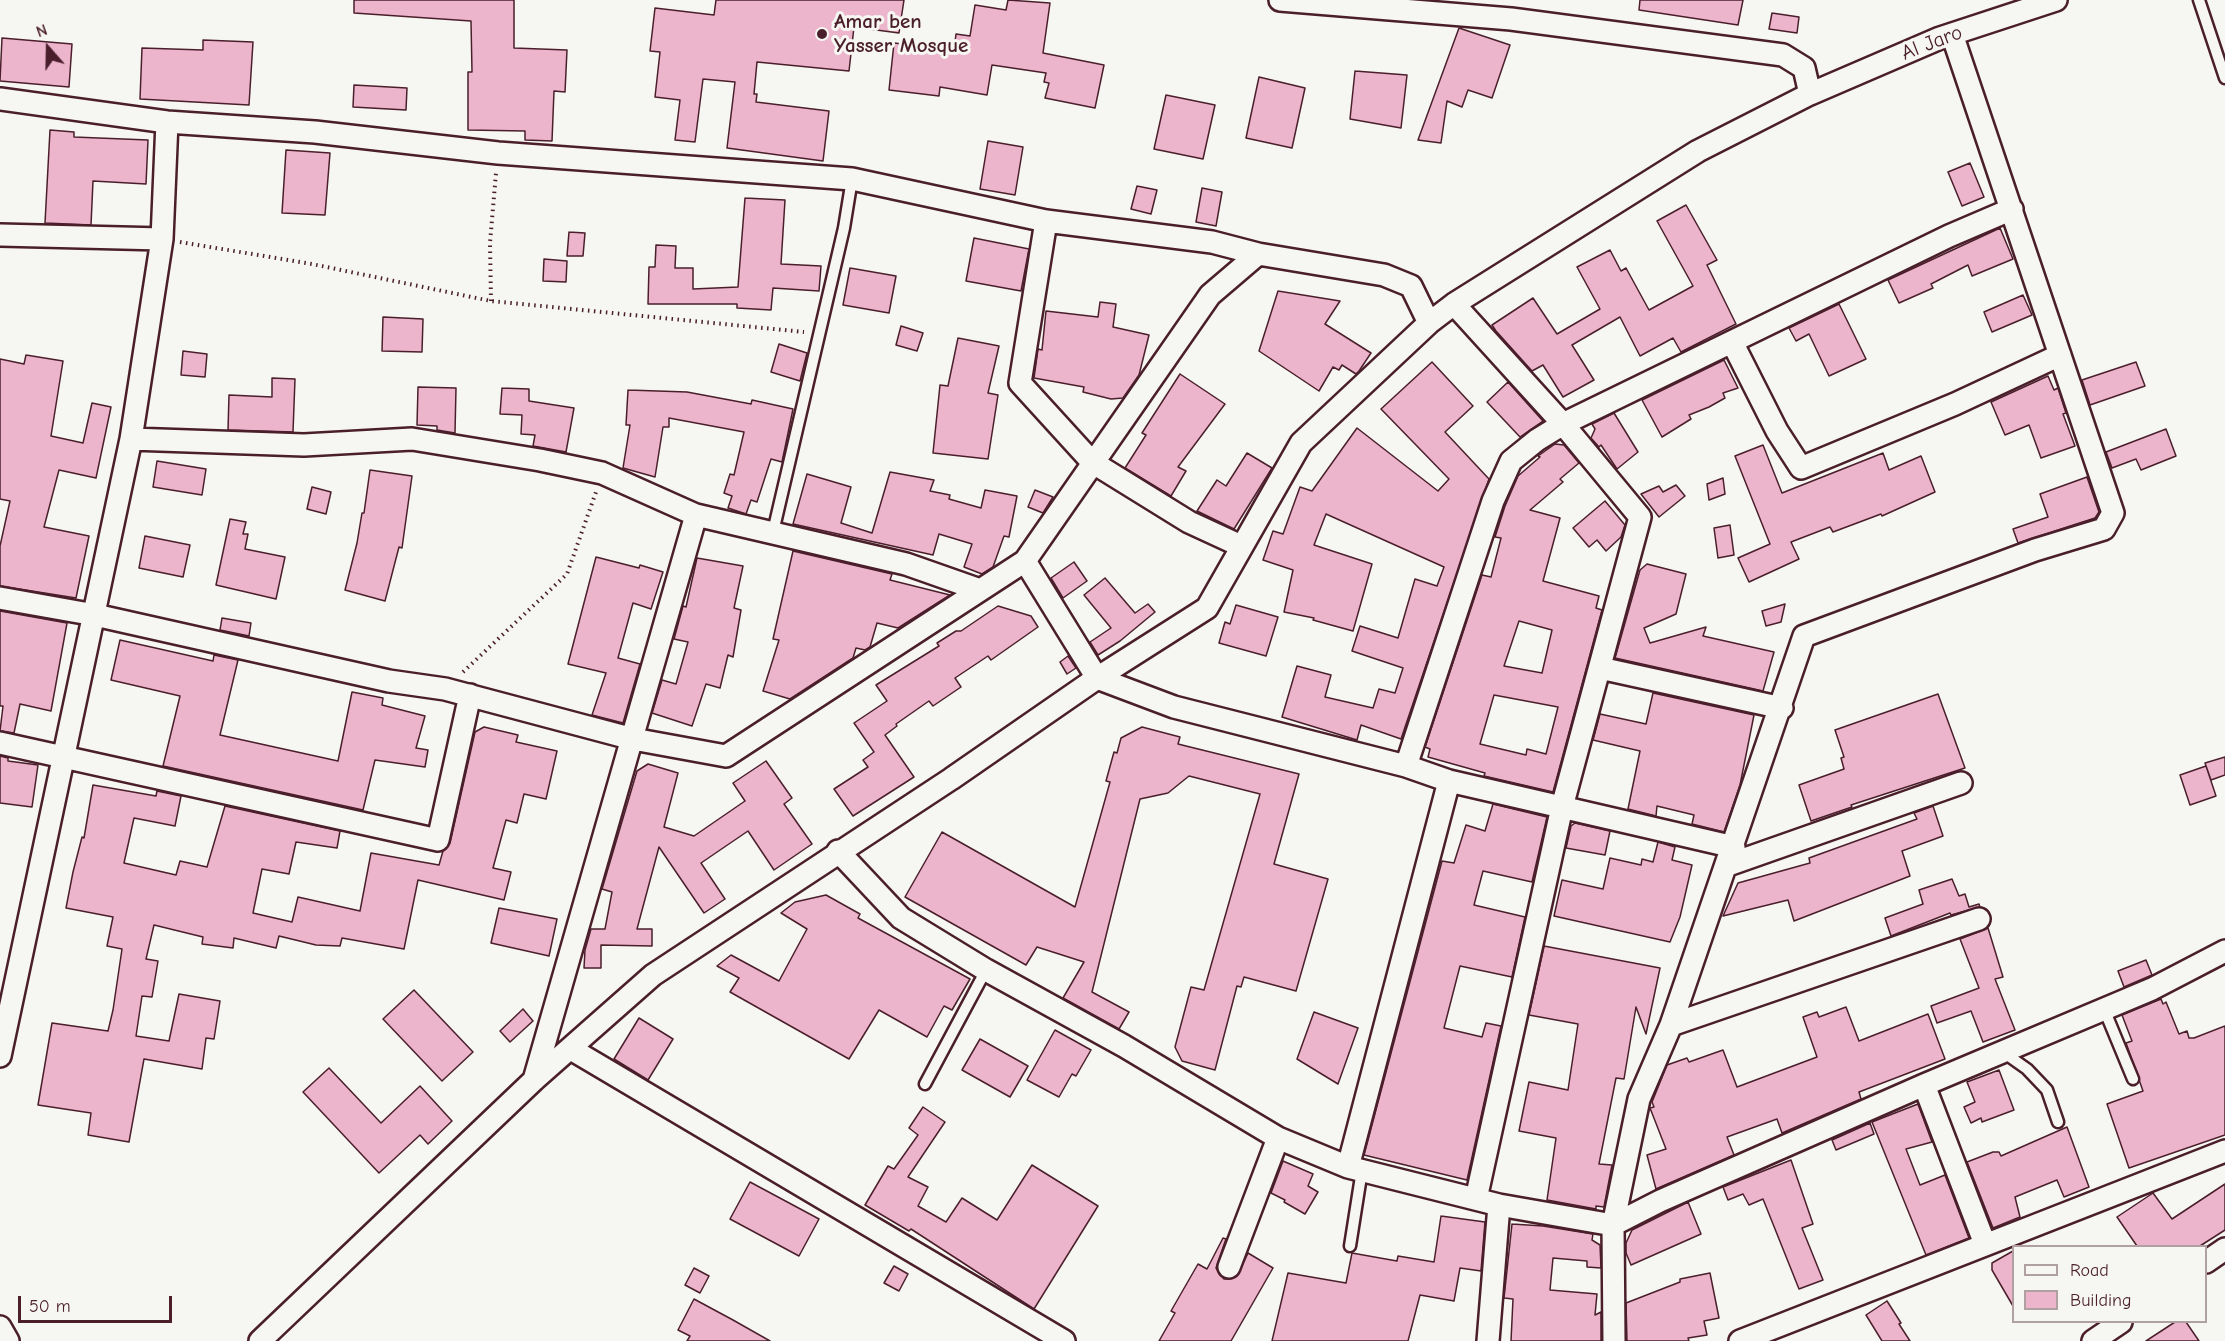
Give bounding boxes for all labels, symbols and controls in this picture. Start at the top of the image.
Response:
place label: Amar ben Yasser Mosque [834,9,968,59]
north arrow [18,18,78,78]
street label: Al Jaro [1898,20,1966,66]
text: N [34,21,50,41]
marker: Amar ben Yasser Mosque [815,27,829,41]
legend [2012,1245,2207,1323]
text: Road [2070,1260,2109,1281]
scale bar [21,1284,176,1322]
text: Building [2070,1290,2132,1311]
text: 50 m [29,1296,71,1317]

